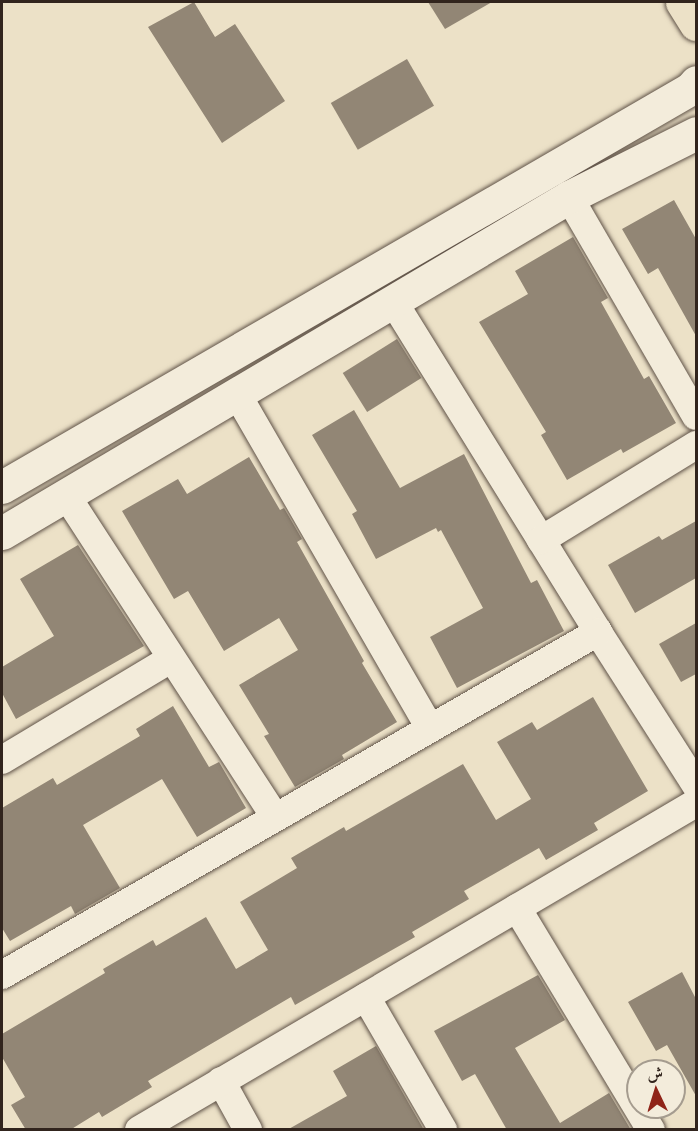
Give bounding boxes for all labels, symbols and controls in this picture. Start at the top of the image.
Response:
north arrow [626,1059,686,1119]
text: ش [646,1061,664,1086]

